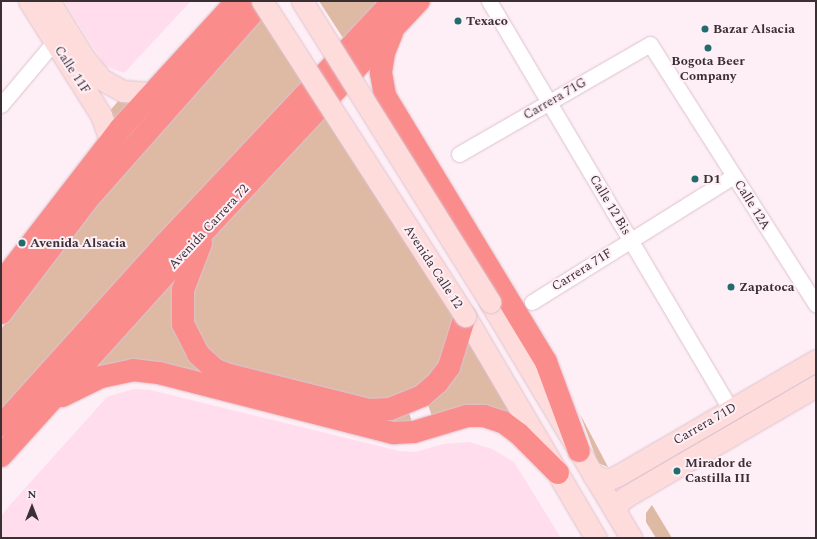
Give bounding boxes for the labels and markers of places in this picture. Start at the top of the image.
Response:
place label: Texaco [466,13,508,29]
marker: Texaco [453,16,463,26]
place label: Bazar Alsacia [713,21,795,37]
marker: Bazar Alsacia [700,24,710,34]
marker: Bogota Beer Company [703,43,713,53]
place label: Bogota Beer Company [671,54,745,85]
place label: D1 [703,171,721,187]
marker: D1 [690,174,700,184]
place label: Avenida Alsacia [30,235,126,251]
marker: Avenida Alsacia [17,238,27,248]
place label: Zapatoca [739,279,794,295]
marker: Zapatoca [726,282,736,292]
place label: Mirador de Castilla III [685,456,752,487]
marker: Mirador de Castilla III [672,466,682,476]

